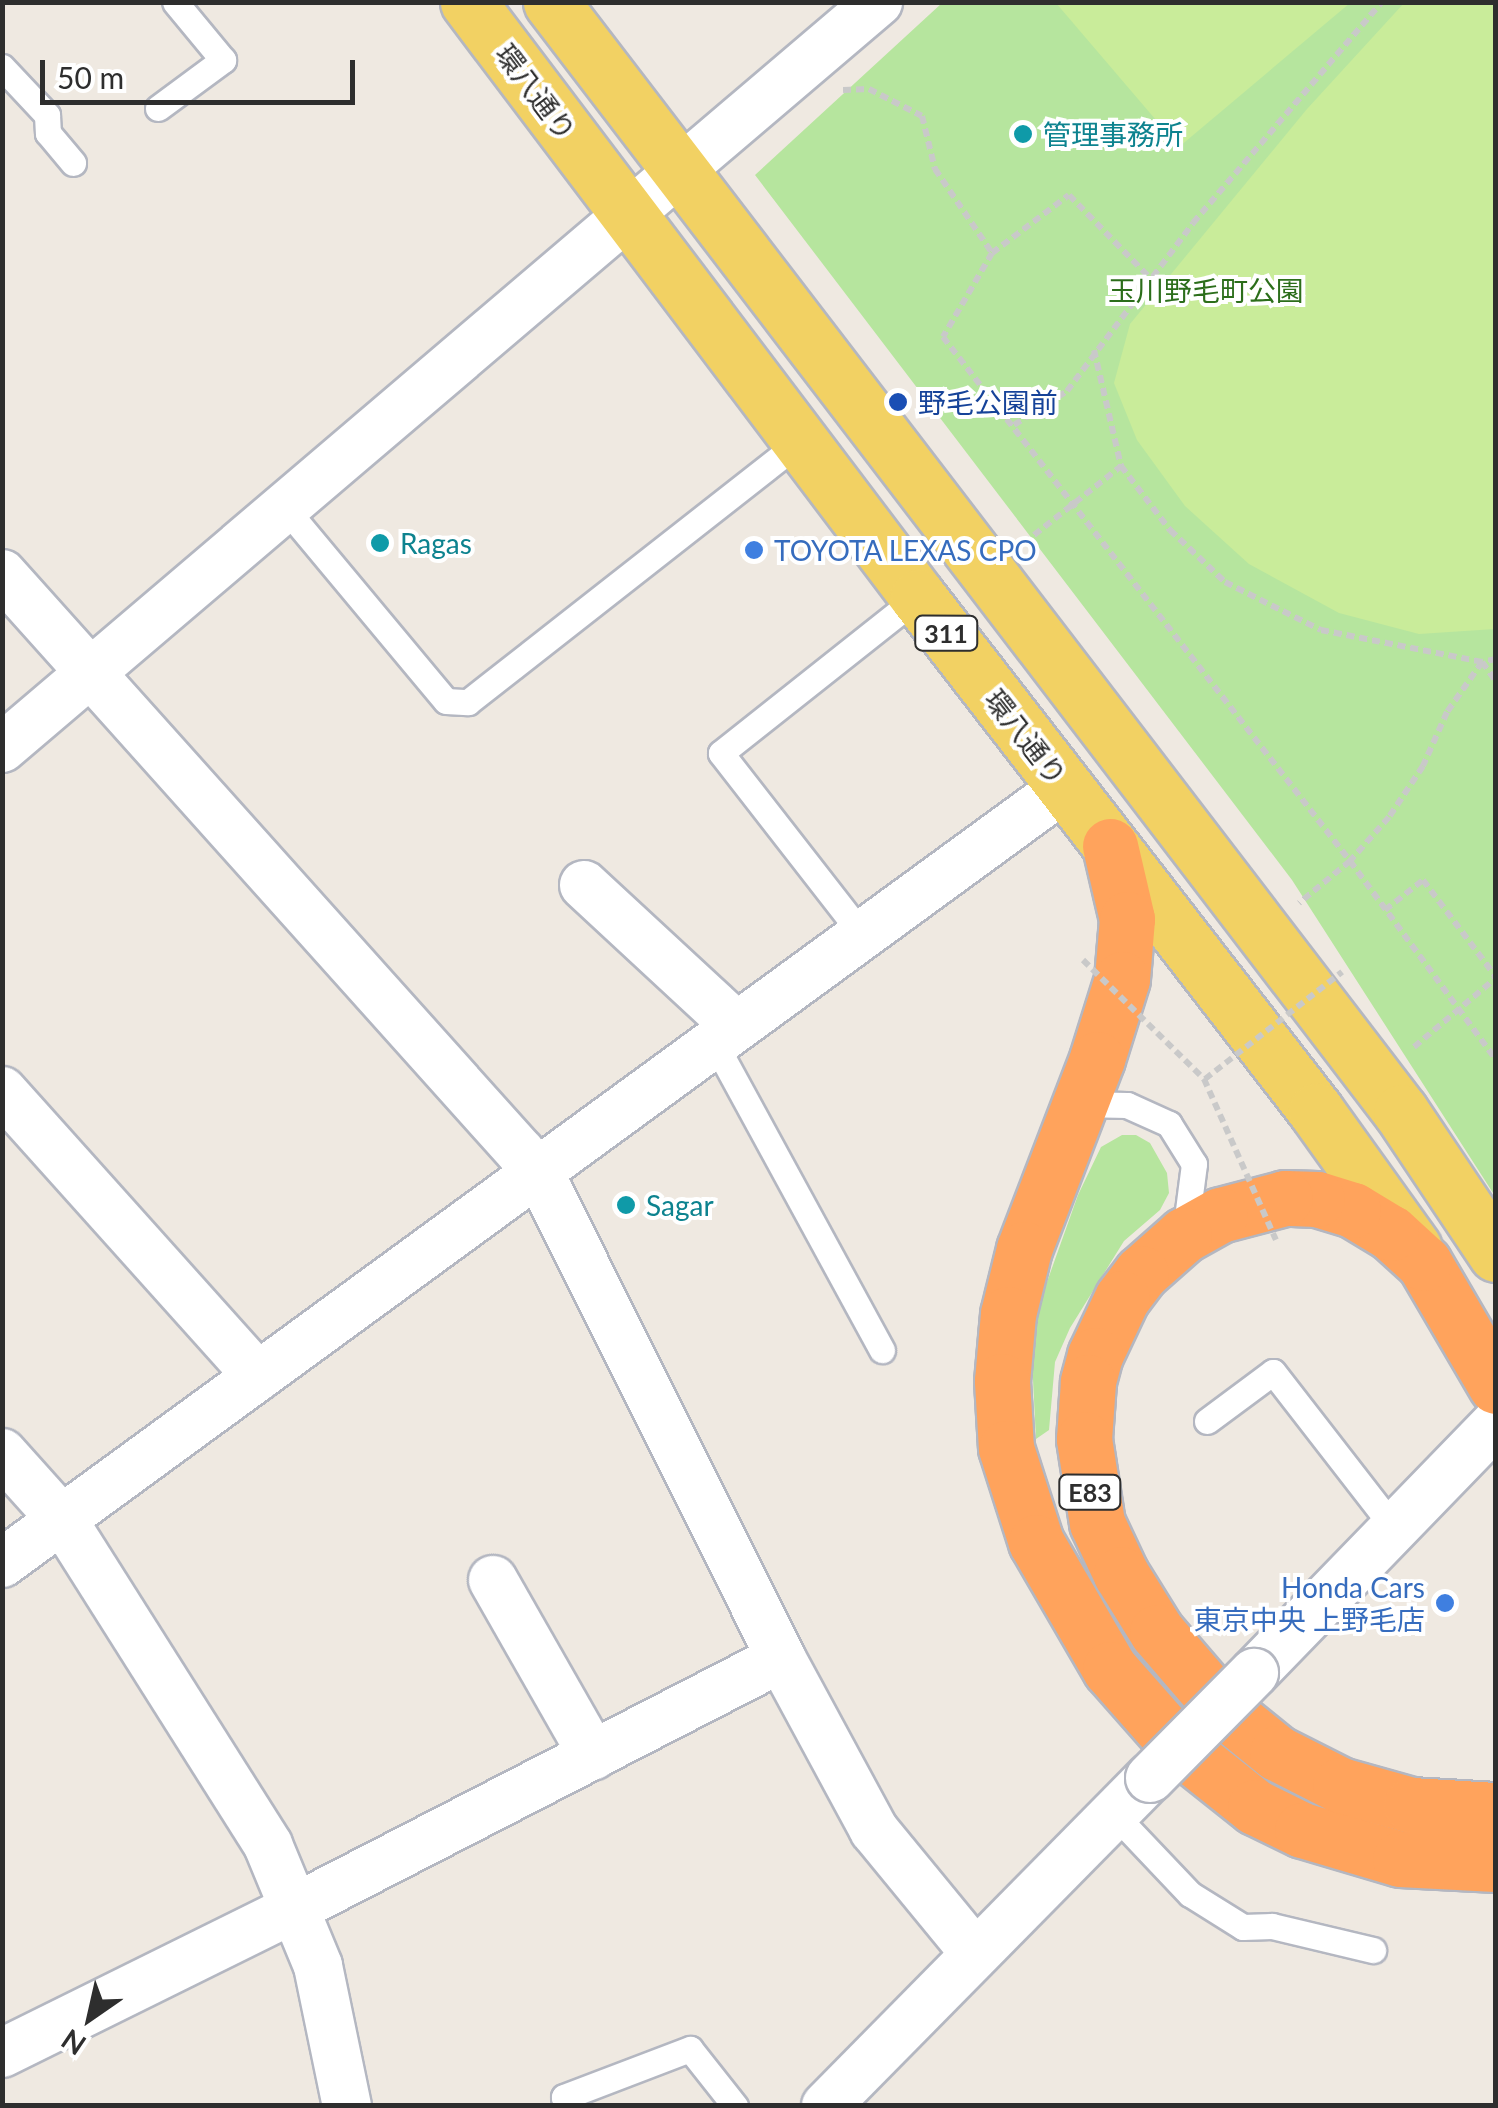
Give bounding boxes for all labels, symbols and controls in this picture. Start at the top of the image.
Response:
street label: 環八通り [489,37,583,147]
scale bar [45,40,360,102]
text: 50 m [57,59,124,95]
place label: 管理事務所 [1043,117,1183,151]
marker: 管理事務所 [1012,123,1034,145]
park label: 玉川野毛町公園 [1108,273,1304,307]
place label: 野毛公園前 [918,385,1058,419]
marker: 野毛公園前 [887,391,909,413]
place label: Ragas [400,526,472,560]
marker: Ragas [369,532,391,554]
place label: TOYOTA LEXAS CPO [774,533,1038,567]
marker: TOYOTA LEXAS CPO [743,539,765,561]
road number: 311 [914,613,978,653]
street label: 環八通り [978,683,1074,791]
place label: Sagar [646,1188,714,1222]
marker: Sagar [615,1194,637,1216]
road number: E83 [1058,1472,1122,1512]
place label: Honda Cars 東京中央 上野毛店 [1194,1570,1425,1636]
marker: Honda Cars 東京中央 上野毛店 [1434,1592,1456,1614]
north arrow [40,1968,140,2068]
text: N [55,2023,92,2063]

